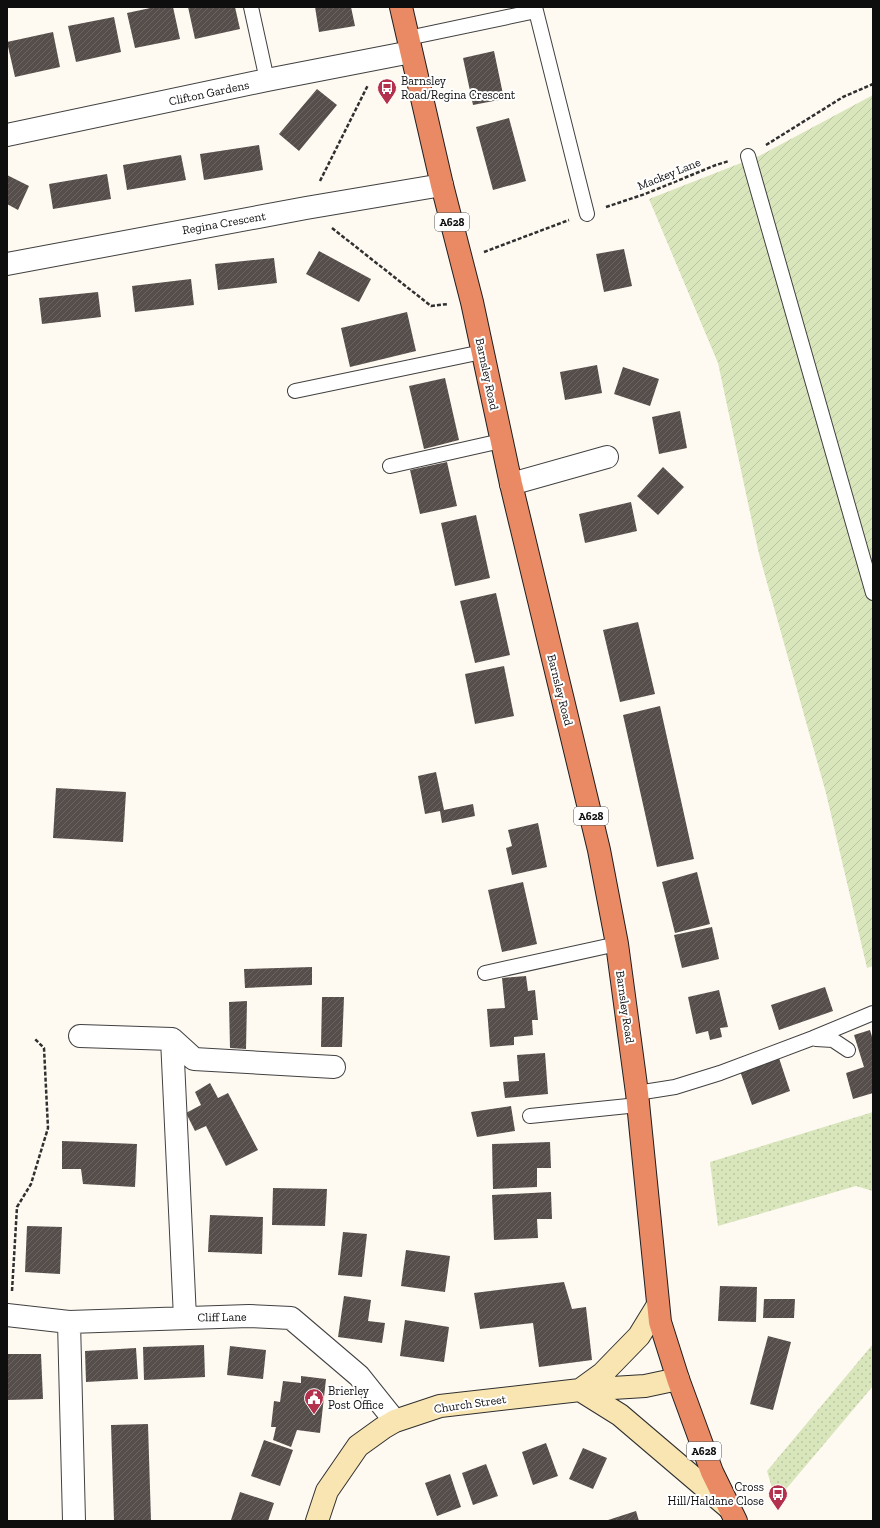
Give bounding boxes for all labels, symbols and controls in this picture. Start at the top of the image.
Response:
place label: Barnsley Road/Regina Crescent [401,74,516,102]
bus stop icon: Barnsley Road/Regina Crescent [376,77,398,105]
street label: Clifton Gardens [168,78,250,108]
street label: Mackey Lane [635,155,703,193]
street label: Regina Crescent [181,209,267,237]
road number: A628 [435,213,469,231]
street label: Barnsley Road [473,337,502,412]
street label: Barnsley Road [544,653,576,728]
road number: A628 [574,807,608,825]
street label: Barnsley Road [613,970,637,1045]
street label: Cliff Lane [197,1310,247,1324]
place label: Brierley Post Office [328,1384,384,1412]
public building icon: Brierley Post Office [303,1387,325,1415]
street label: Church Street [433,1392,508,1416]
road number: A628 [687,1442,721,1460]
place label: Cross Hill/Haldane Close [668,1480,764,1508]
bus stop icon: Cross Hill/Haldane Close [767,1483,789,1511]

